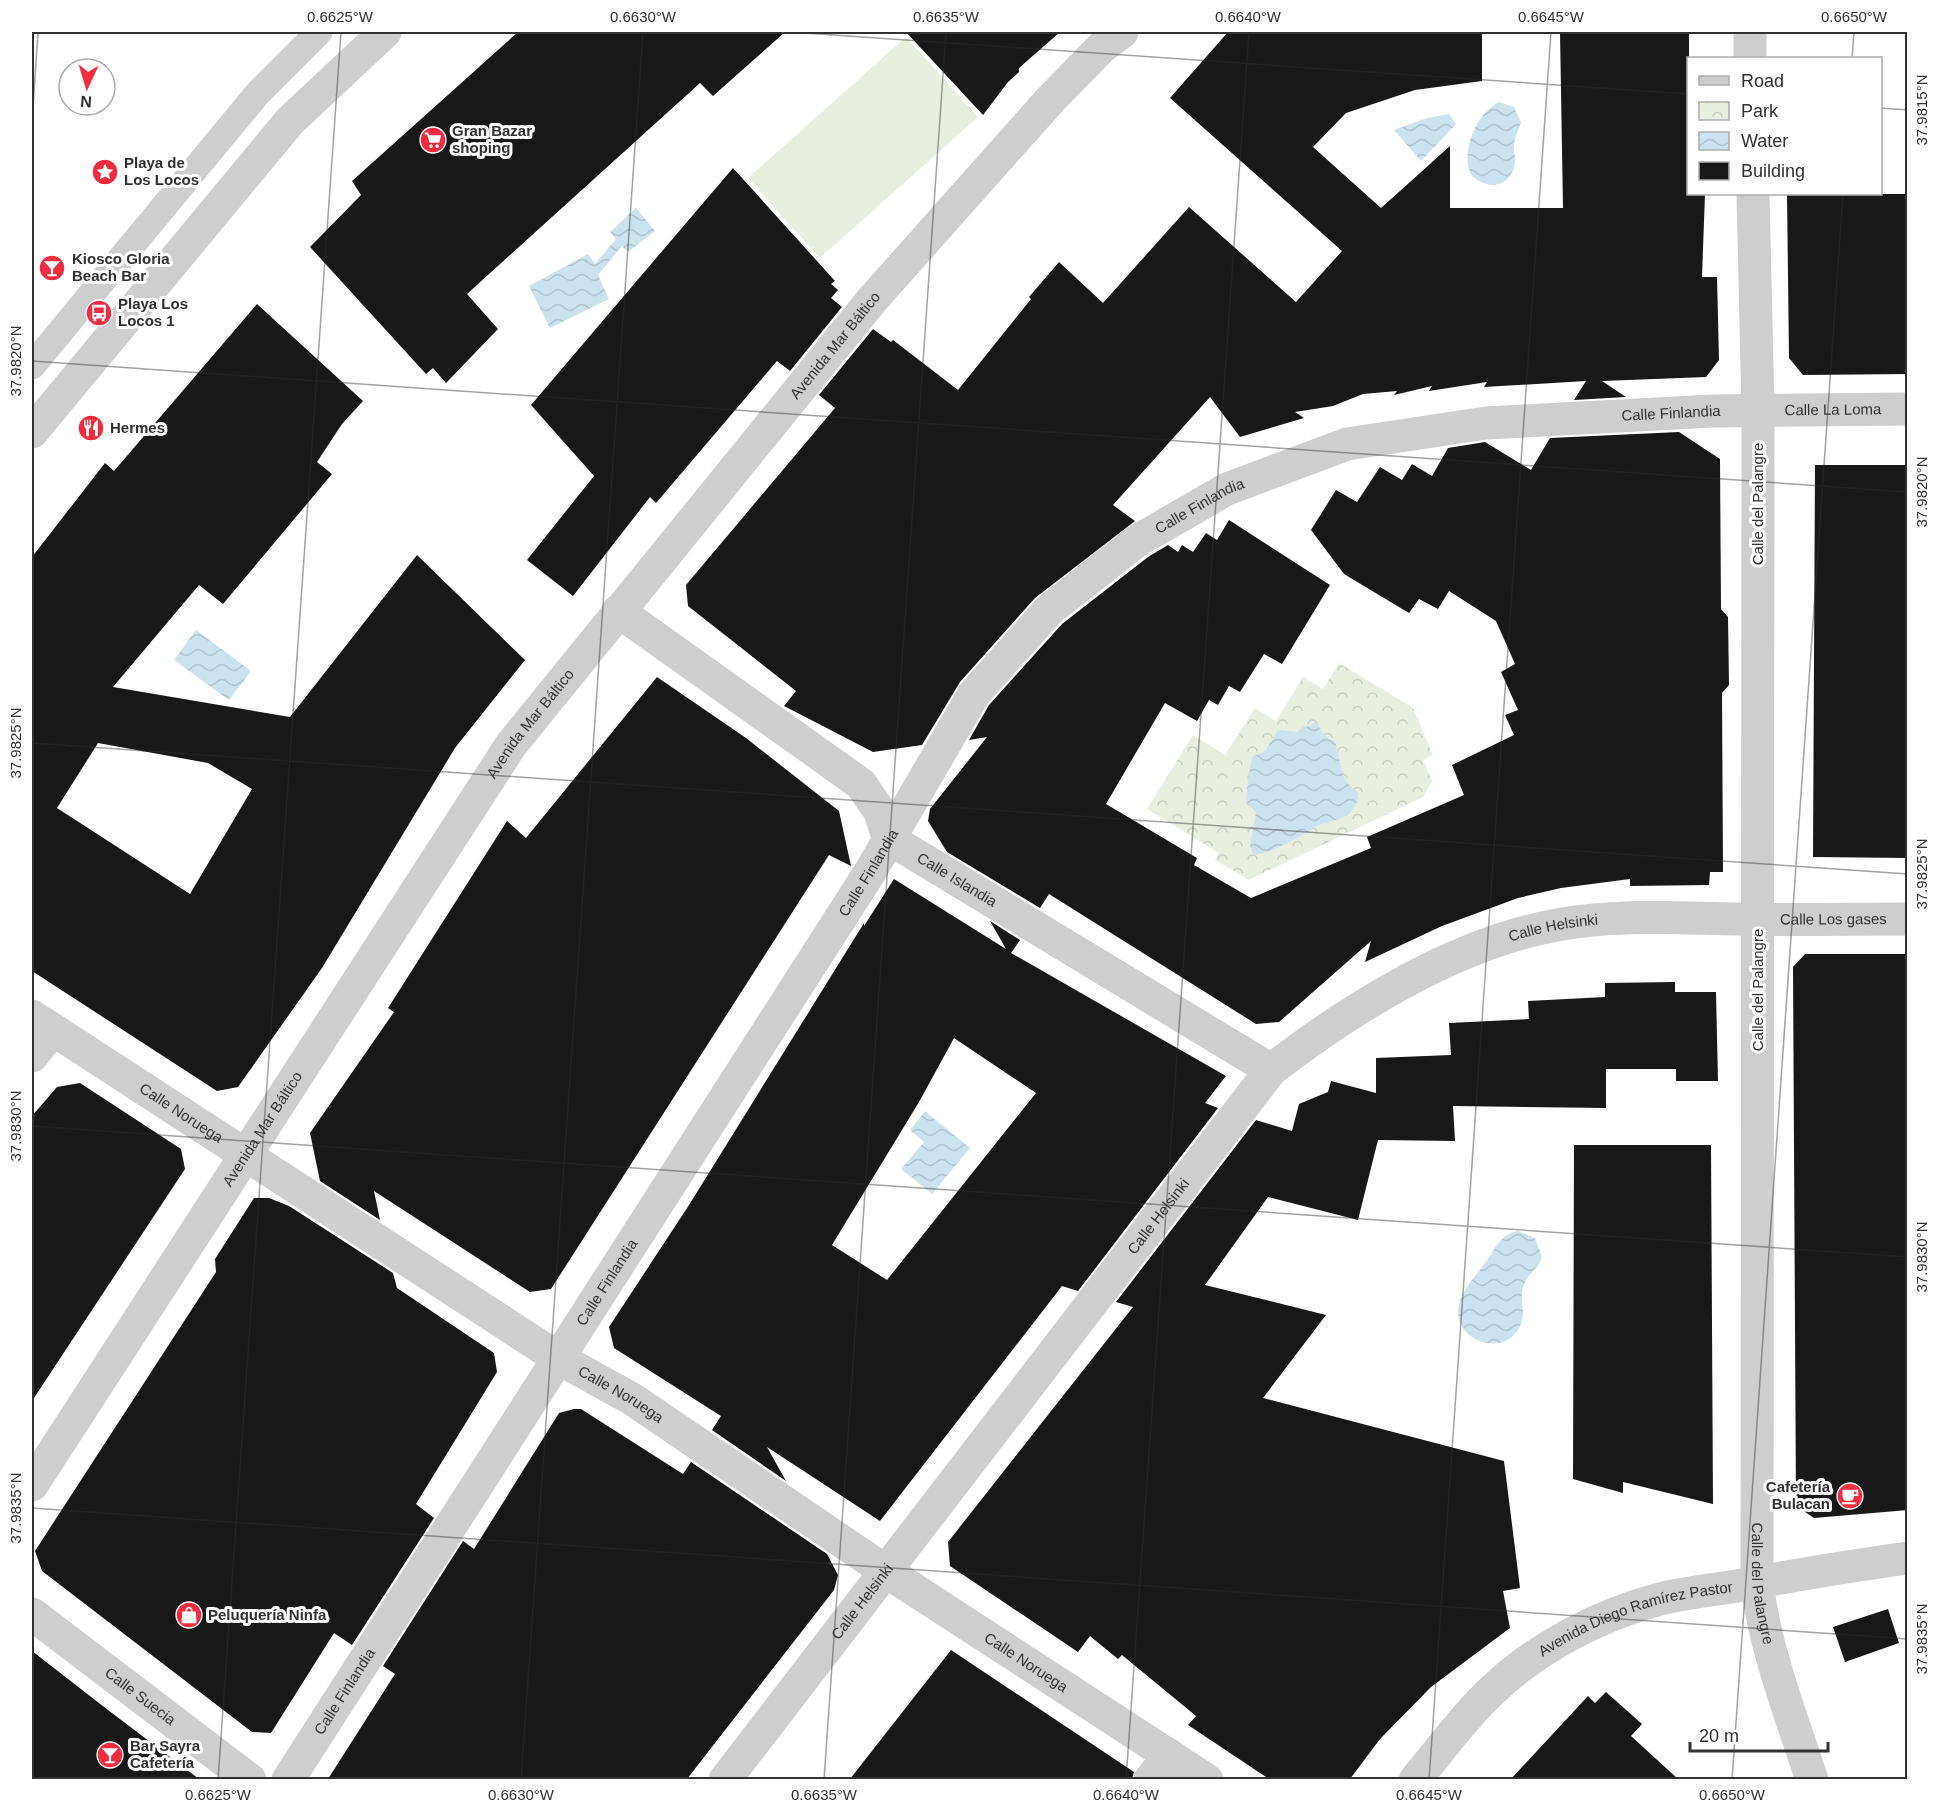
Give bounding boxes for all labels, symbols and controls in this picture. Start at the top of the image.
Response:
text: 0.6625°W [307,8,374,25]
text: 0.6630°W [610,8,677,25]
text: 0.6635°W [913,8,980,25]
text: 0.6640°W [1215,8,1282,25]
text: 0.6645°W [1518,8,1585,25]
text: 0.6650°W [1821,8,1888,25]
north arrow [57,57,117,117]
legend [1687,57,1882,195]
text: Road [1741,71,1784,91]
text: 37.9815°N [1913,74,1930,146]
text: N [80,93,92,110]
text: Park [1741,101,1779,121]
place label: Gran Bazar shoping [452,122,532,156]
supermarket icon: Gran Bazar shoping [418,125,448,155]
text: Water [1741,131,1788,151]
place label: Playa de Los Locos [124,154,199,188]
place icon: Playa de Los Locos [90,157,120,187]
text: Building [1741,161,1805,181]
place label: Kiosco Gloria Beach Bar [72,250,170,284]
bar icon: Kiosco Gloria Beach Bar [37,253,67,283]
street label: Avenida Mar Báltico [786,288,883,402]
place label: Playa Los Locos 1 [118,295,188,329]
bus stop icon: Playa Los Locos 1 [84,298,114,328]
text: 37.9820°N [7,325,24,397]
street label: Calle La Loma [1784,400,1882,418]
street label: Calle Finlandia [1621,402,1721,424]
restaurant icon: Hermes [76,413,106,443]
place label: Hermes [110,419,165,436]
street label: Calle del Palangre [1749,443,1766,565]
text: 37.9820°N [1913,456,1930,528]
street label: Calle Finlandia [1152,474,1247,537]
street label: Avenida Mar Báltico [483,665,577,781]
text: 37.9825°N [7,707,24,779]
street label: Calle Finlandia [835,825,902,919]
text: 37.9825°N [1913,838,1930,910]
street label: Calle Islandia [914,849,1001,910]
street label: Calle Los gases [1780,910,1887,927]
street label: Calle Helsinki [1506,911,1599,945]
street label: Calle del Palangre [1749,929,1766,1051]
street label: Avenida Mar Báltico [219,1068,305,1189]
street label: Calle Noruega [137,1079,227,1146]
text: 37.9830°N [7,1090,24,1162]
street label: Calle Helsinki [1124,1175,1192,1257]
text: 37.9830°N [1913,1221,1930,1293]
street label: Calle Finlandia [573,1235,641,1329]
street label: Calle Noruega [576,1362,667,1426]
text: 37.9835°N [7,1472,24,1544]
place label: Cafetería Bulacan [1766,1478,1831,1512]
cafe icon: Cafetería Bulacan [1835,1481,1865,1511]
street label: Calle del Palangre [1749,1523,1777,1646]
street label: Calle Helsinki [827,1560,896,1643]
street label: Avenida Diego Ramírez Pastor [1535,1578,1734,1659]
shop icon: Peluquería Ninfa [174,1600,204,1630]
text: 37.9835°N [1913,1603,1930,1675]
place label: Peluquería Ninfa [208,1606,327,1623]
street label: Calle Noruega [981,1629,1072,1696]
street label: Calle Finlandia [310,1644,379,1738]
street label: Calle Suecia [102,1664,180,1729]
scale bar [1690,1715,1828,1753]
text: 20 m [1699,1726,1739,1746]
place label: Bar Sayra Cafetería [130,1737,201,1771]
bar icon: Bar Sayra Cafetería [95,1740,125,1770]
text: 0.6625°W [185,1786,252,1803]
text: 0.6630°W [488,1786,555,1803]
text: 0.6635°W [791,1786,858,1803]
text: 0.6640°W [1093,1786,1160,1803]
text: 0.6645°W [1396,1786,1463,1803]
text: 0.6650°W [1699,1786,1766,1803]

